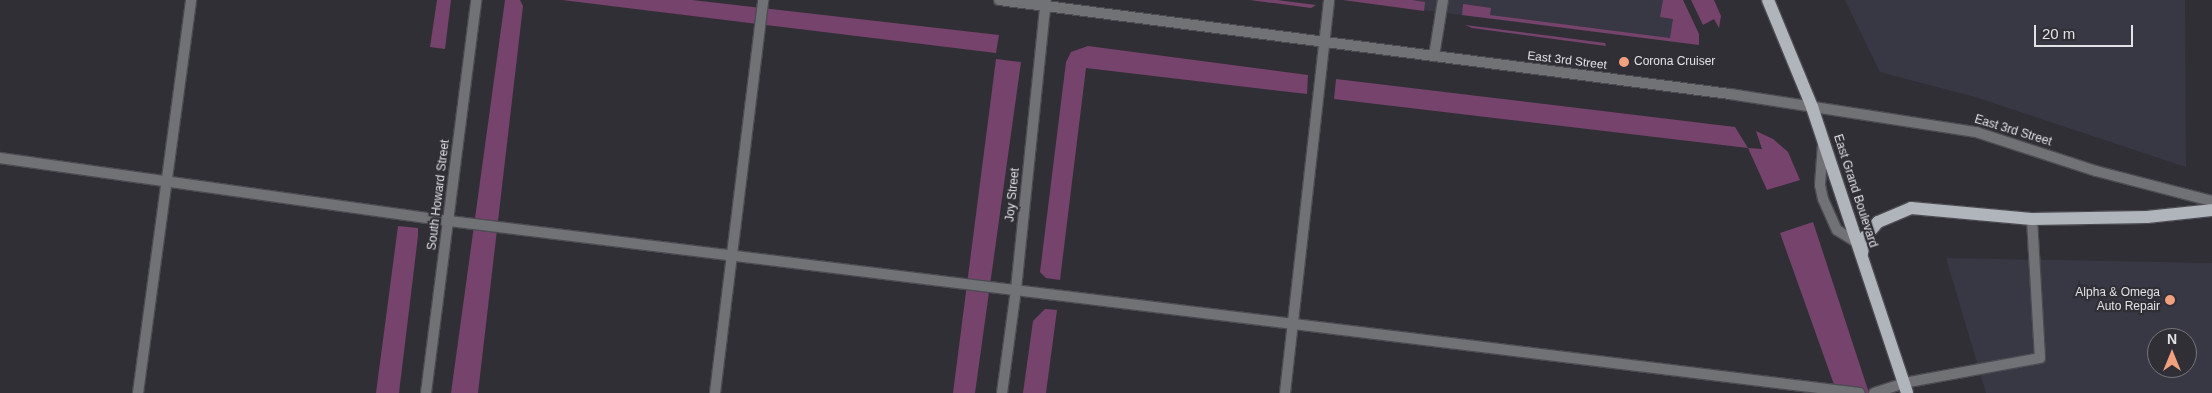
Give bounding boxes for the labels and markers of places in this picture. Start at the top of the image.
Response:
place label: Corona Cruiser [1634,55,1715,69]
marker: Corona Cruiser [1618,56,1630,68]
place label: Alpha & Omega Auto Repair [2075,286,2160,314]
marker: Alpha & Omega Auto Repair [2164,294,2176,306]

